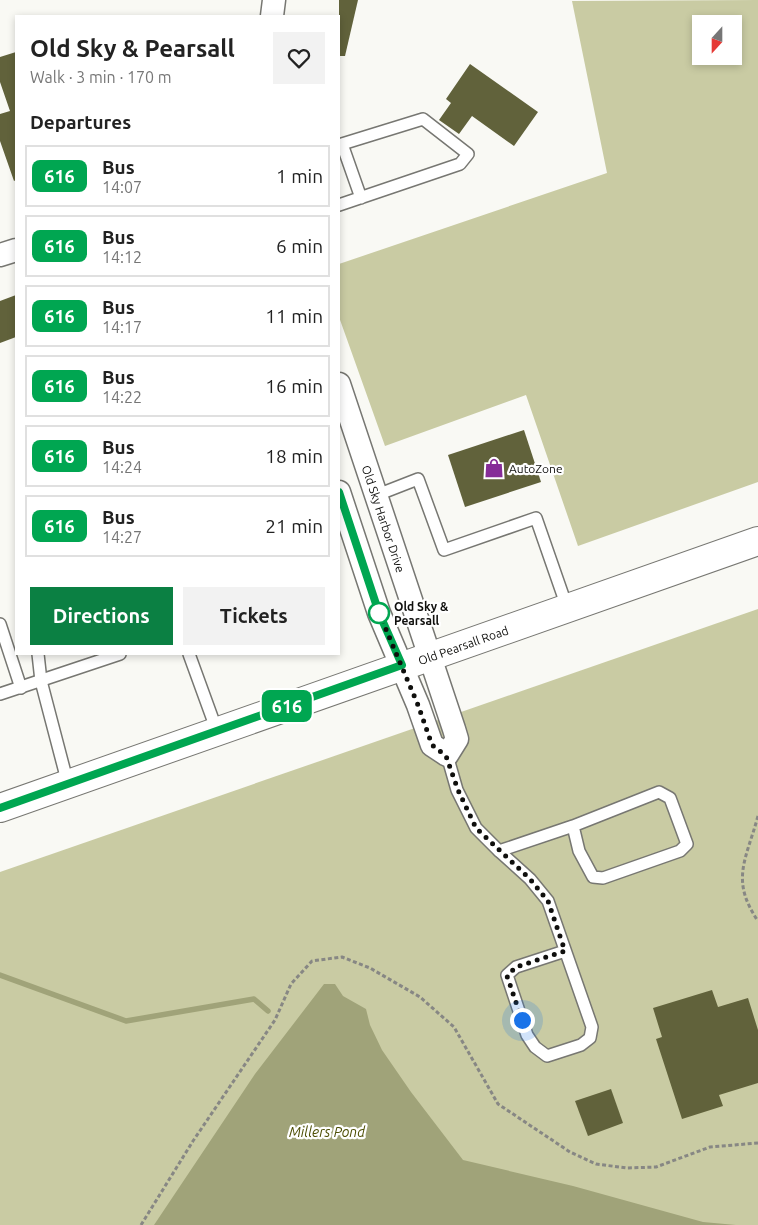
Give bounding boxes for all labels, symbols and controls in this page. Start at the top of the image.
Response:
north arrow [692,15,742,65]
map controls [692,15,742,65]
button: heart [273,32,325,84]
text: Old Sky & Pearsall [30,35,235,62]
text: Walk · 3 min · 170 m [30,68,172,86]
text: Departures [30,111,131,133]
text: Bus [102,156,135,178]
text: 1 min [276,165,323,187]
text: 616 [44,166,75,186]
text: 14:07 [102,178,142,196]
text: Bus [102,226,135,248]
text: 6 min [276,235,323,257]
text: 616 [44,236,75,256]
text: 14:12 [102,248,142,266]
text: Bus [102,296,135,318]
text: 11 min [265,305,323,327]
text: 616 [44,306,75,326]
text: 14:17 [102,318,142,336]
text: Bus [102,366,135,388]
text: 16 min [265,375,323,397]
text: 616 [44,376,75,396]
text: 14:22 [102,388,142,406]
text: Bus [102,436,135,458]
text: 18 min [265,445,323,467]
text: 616 [44,446,75,466]
shop icon: AutoZone [483,457,505,479]
text: 14:24 [102,458,142,476]
place label: AutoZone [509,462,563,475]
street label: Old Sky Harbor Drive [360,463,408,574]
text: Bus [102,506,135,528]
text: 21 min [265,515,323,537]
text: 616 [44,516,75,536]
text: 14:27 [102,528,142,546]
button: Directions [30,587,173,645]
button: Tickets [183,587,325,645]
place label: Old Sky & Pearsall [394,600,449,627]
marker: Old Sky & Pearsall [368,602,390,624]
street label: Old Pearsall Road [416,623,510,667]
line badge: 616 [258,690,316,722]
text: 616 [272,696,302,716]
your location [510,1008,535,1033]
water label: Millers Pond [289,1124,366,1140]

